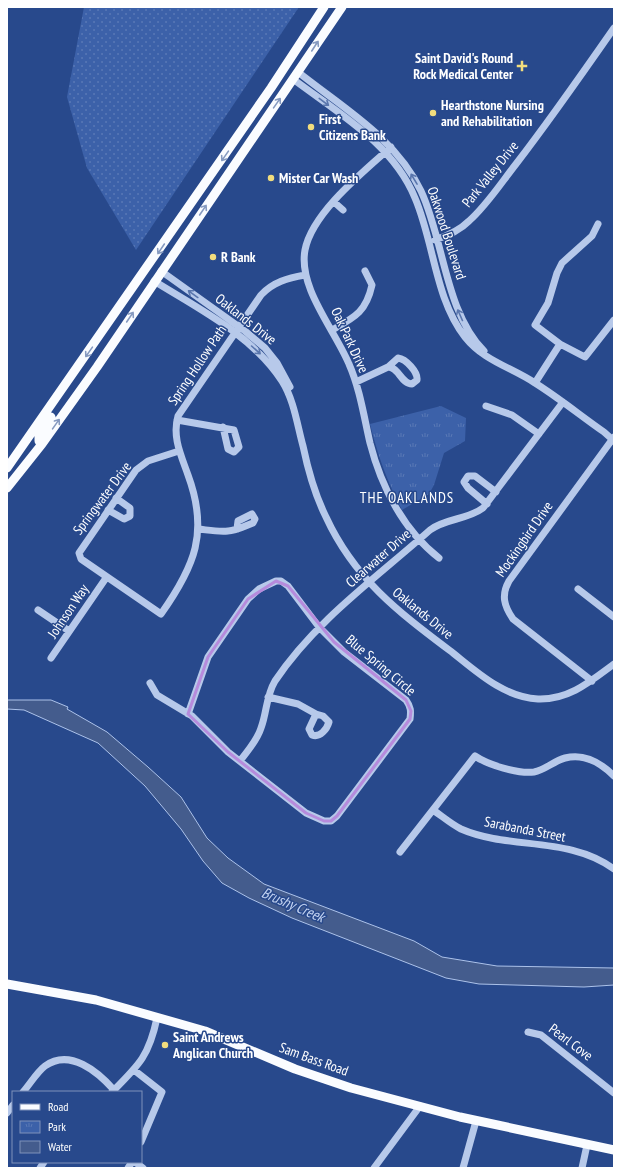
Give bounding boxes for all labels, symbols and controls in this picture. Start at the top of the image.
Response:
one-way arrow [311,41,319,52]
place label: Saint David's Round Rock Medical Center [413,49,514,83]
marker: Saint David's Round Rock Medical Center [516,60,528,72]
place label: Hearthstone Nursing and Rehabilitation [441,96,544,130]
one-way arrow [273,97,281,108]
one-way arrow [319,98,330,107]
marker: Hearthstone Nursing and Rehabilitation [428,108,438,118]
place label: First Citizens Bank [319,110,386,144]
marker: First Citizens Bank [306,122,316,132]
street label: Park Valley Drive [458,137,522,211]
one-way arrow [221,150,229,161]
place label: Mister Car Wash [279,169,358,187]
marker: Mister Car Wash [266,173,276,183]
one-way arrow [410,173,418,185]
street label: Oakwood Boulevard [424,184,470,282]
one-way arrow [199,204,207,215]
one-way arrow [157,243,165,254]
place label: R Bank [221,248,256,266]
marker: R Bank [208,252,218,262]
street label: Oaklands Drive [212,289,280,349]
one-way arrow [187,290,198,299]
street label: Oak Park Drive [327,304,373,376]
one-way arrow [456,310,464,322]
one-way arrow [126,312,134,323]
street label: Spring Hollow Path [164,322,230,408]
one-way arrow [250,345,261,354]
one-way arrow [85,346,93,357]
one-way arrow [52,419,60,430]
street label: Springwater Drive [69,458,135,538]
district label: THE OAKLANDS [360,488,454,507]
street label: Mockingbird Drive [491,498,557,580]
street label: Clearwater Drive [342,525,414,591]
street label: Johnson Way [43,580,93,642]
street label: Oaklands Drive [389,583,457,643]
street label: Blue Spring Circle [342,630,420,700]
street label: Sarabanda Street [483,812,567,846]
water label: Brushy Creek [259,883,330,927]
street label: Pearl Cove [545,1020,597,1065]
place label: Saint Andrews Anglican Church [172,1028,253,1062]
street label: Sam Bass Road [277,1038,351,1080]
marker: Saint Andrews Anglican Church [160,1040,170,1050]
legend [12,1091,142,1163]
text: Road [48,1099,68,1114]
text: Park [48,1119,66,1134]
text: Water [48,1139,73,1154]

